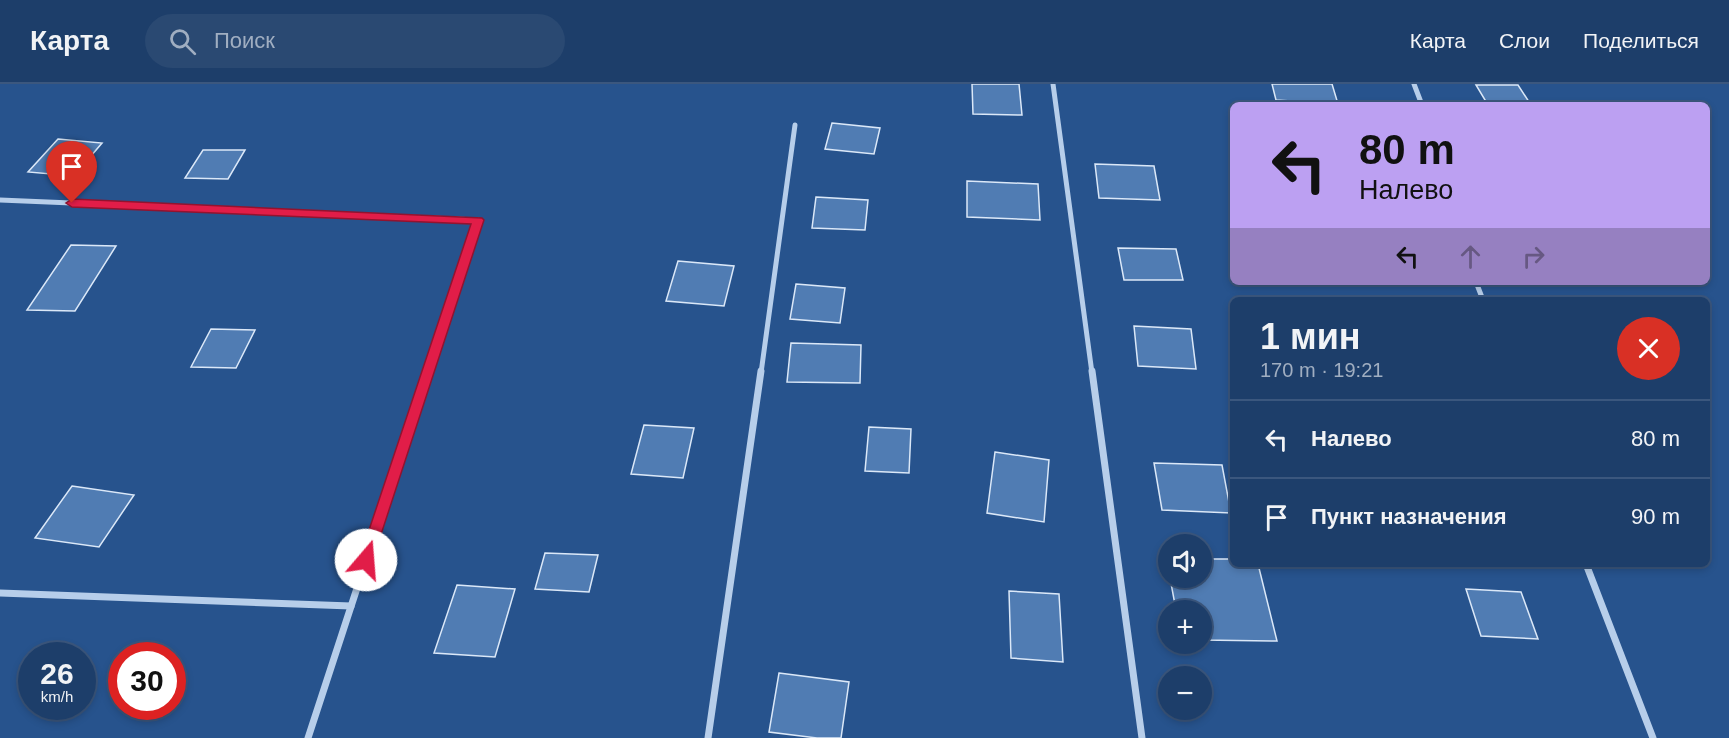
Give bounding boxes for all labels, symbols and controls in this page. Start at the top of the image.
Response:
search box [145,14,565,68]
text: Карта [30,25,109,56]
icon: search [166,25,199,58]
text: Поиск [214,28,275,53]
text: Карта [1410,29,1466,52]
text: Слои [1499,29,1550,52]
text: Поделиться [1583,29,1699,52]
icon: left [1260,126,1338,204]
text: 80 m [1359,126,1455,173]
pin [46,141,97,203]
icon: arrive [55,150,88,183]
text: Налево [1359,175,1453,205]
icon: left [1391,240,1424,273]
icon: ahead [1454,240,1487,273]
icon: right [1517,240,1550,273]
text: 1 мин [1260,316,1361,357]
button: close [1617,317,1680,380]
text: 170 m · 19:21 [1260,359,1383,381]
icon: left [1260,423,1293,456]
text: Налево [1311,426,1392,451]
text: 80 m [1631,426,1680,451]
icon: arrive [1260,501,1293,534]
text: Пункт назначения [1311,504,1507,529]
text: 90 m [1631,504,1680,529]
position arrow [334,528,398,592]
map controls [1158,534,1212,720]
button: sound [1158,534,1212,588]
button: + [1158,600,1212,654]
speed limit sign: 30 [108,642,186,720]
text: 26 [40,657,74,690]
button: − [1158,666,1212,720]
text: km/h [41,688,73,705]

